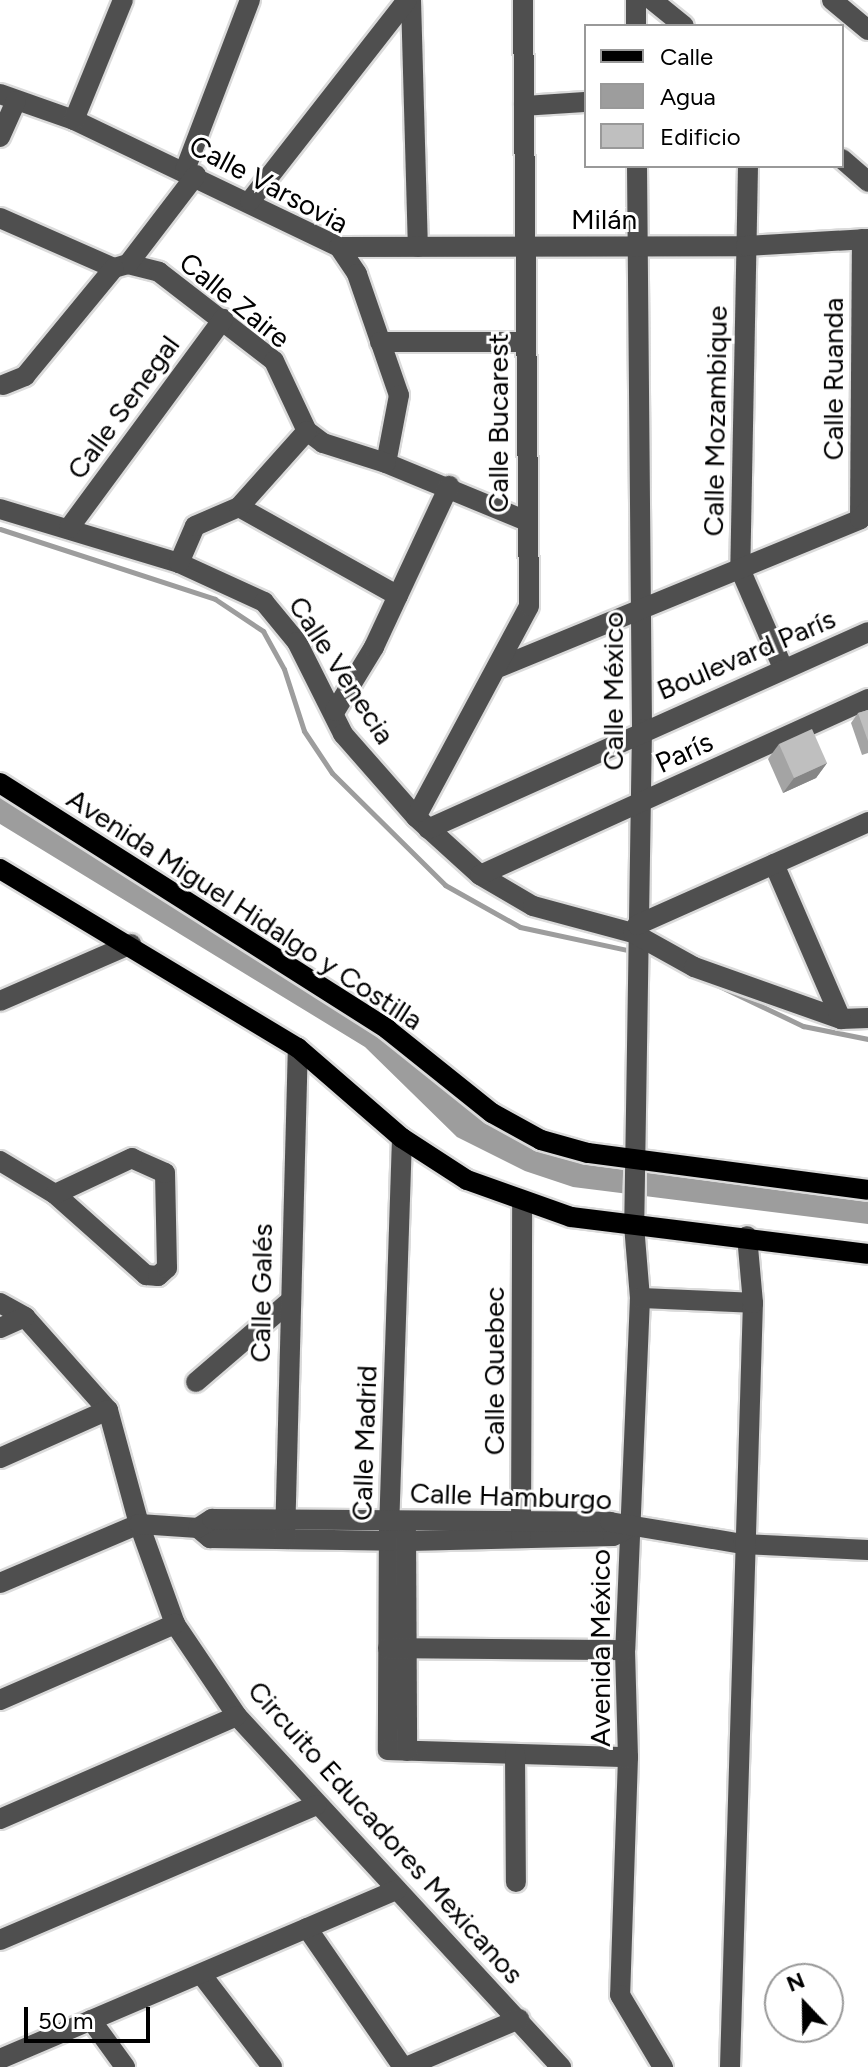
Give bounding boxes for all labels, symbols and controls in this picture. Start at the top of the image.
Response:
legend [584,24,844,168]
text: Calle [660,42,713,71]
text: Agua [660,82,716,111]
text: Edificio [660,122,741,151]
street label: Calle Varsovia [184,128,354,240]
street label: Milán [571,202,637,236]
street label: Calle Zaire [173,245,297,355]
street label: Calle Ruanda [816,298,850,460]
street label: Calle Mozambique [696,305,734,537]
street label: Calle Senegal [60,329,186,485]
street label: Calle Bucarest [481,333,515,513]
street label: Calle Venecia [282,590,402,750]
street label: Boulevard París [652,601,840,707]
street label: Calle México [596,611,630,771]
street label: París [650,724,718,780]
street label: Avenida Miguel Hidalgo y Costilla [61,781,429,1037]
street label: Calle Galés [243,1223,279,1363]
street label: Calle Quebec [477,1287,511,1455]
street label: Calle Madrid [344,1365,384,1521]
street label: Calle Hamburgo [409,1476,613,1516]
street label: Avenida México [583,1549,617,1747]
street label: Circuito Educadores Mexicanos [241,1674,531,1990]
north arrow [764,1963,844,2043]
text: N [783,1966,809,1998]
scale bar [28,1991,154,2041]
text: 50 m [38,2006,94,2035]

